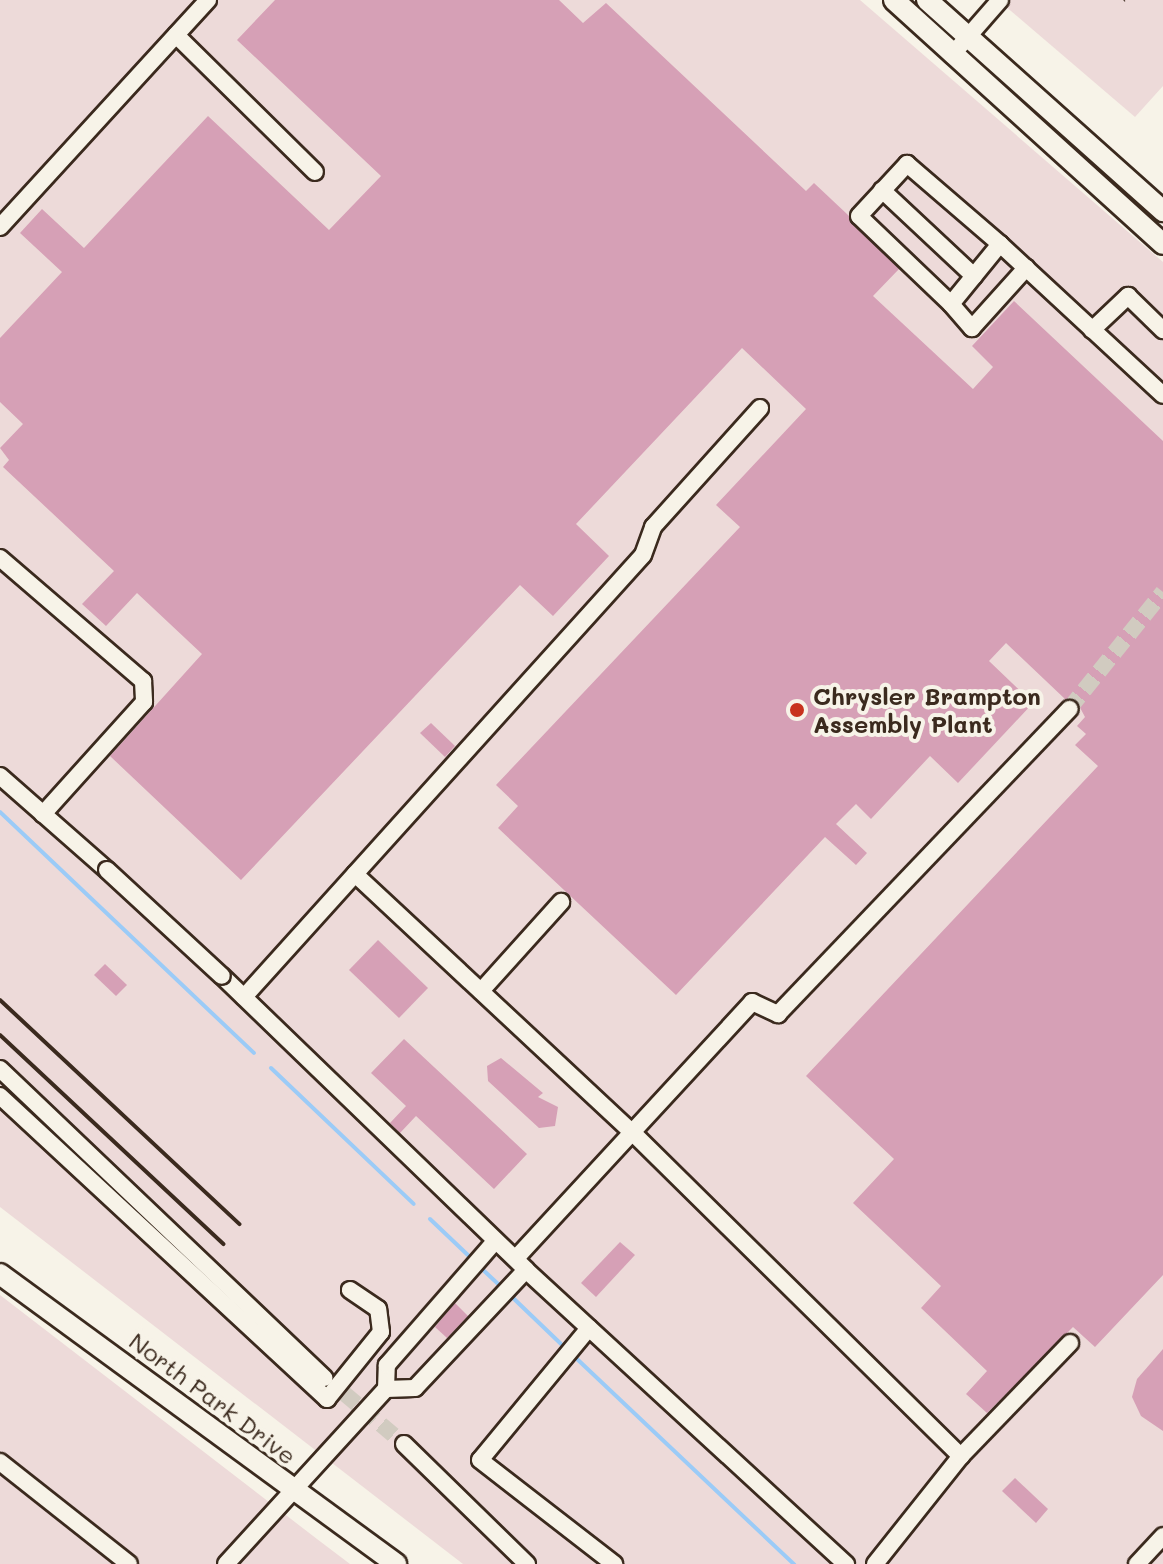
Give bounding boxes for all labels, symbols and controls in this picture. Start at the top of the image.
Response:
place label: Chrysler Brampton Assembly Plant [813,682,1041,738]
marker: Chrysler Brampton Assembly Plant [788,701,806,719]
street label: North Park Drive [124,1326,302,1470]

